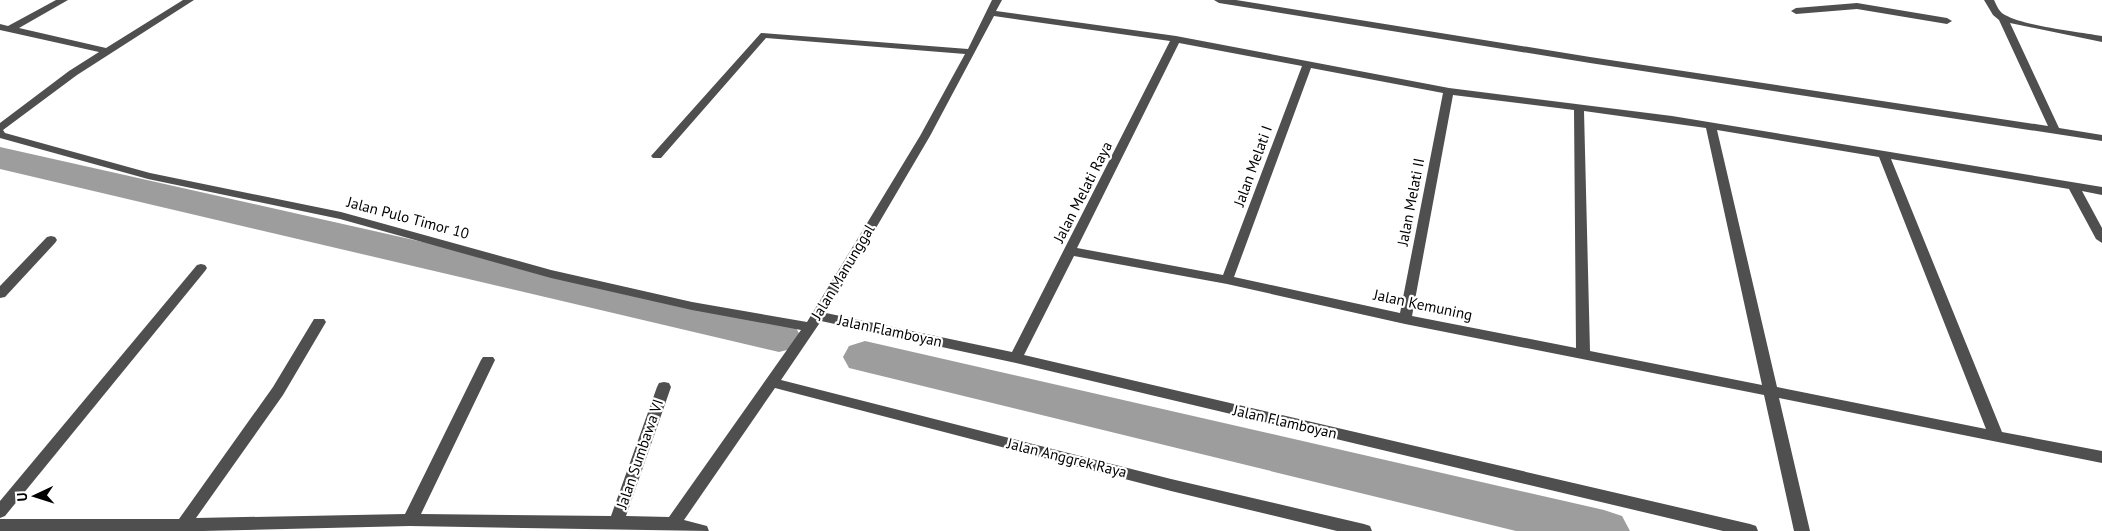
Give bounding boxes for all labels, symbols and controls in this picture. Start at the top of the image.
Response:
street label: Jalan Melati I [1229,123,1276,210]
street label: Jalan Melati Raya [1048,138,1116,246]
street label: Jalan Melati II [1393,156,1428,248]
street label: Jalan Pulo Timor 10 [344,192,471,243]
street label: Jalan Manunggal [806,220,879,324]
street label: Jalan Kemuning [1371,285,1474,324]
street label: Jalan Flamboyan [835,310,944,351]
street label: Jalan Sumbawa VI [612,397,667,512]
street label: Jalan Flamboyan [1230,400,1339,443]
street label: Jalan Anggrek Raya [1004,433,1129,482]
north arrow [10,471,60,521]
text: U [13,492,31,502]

